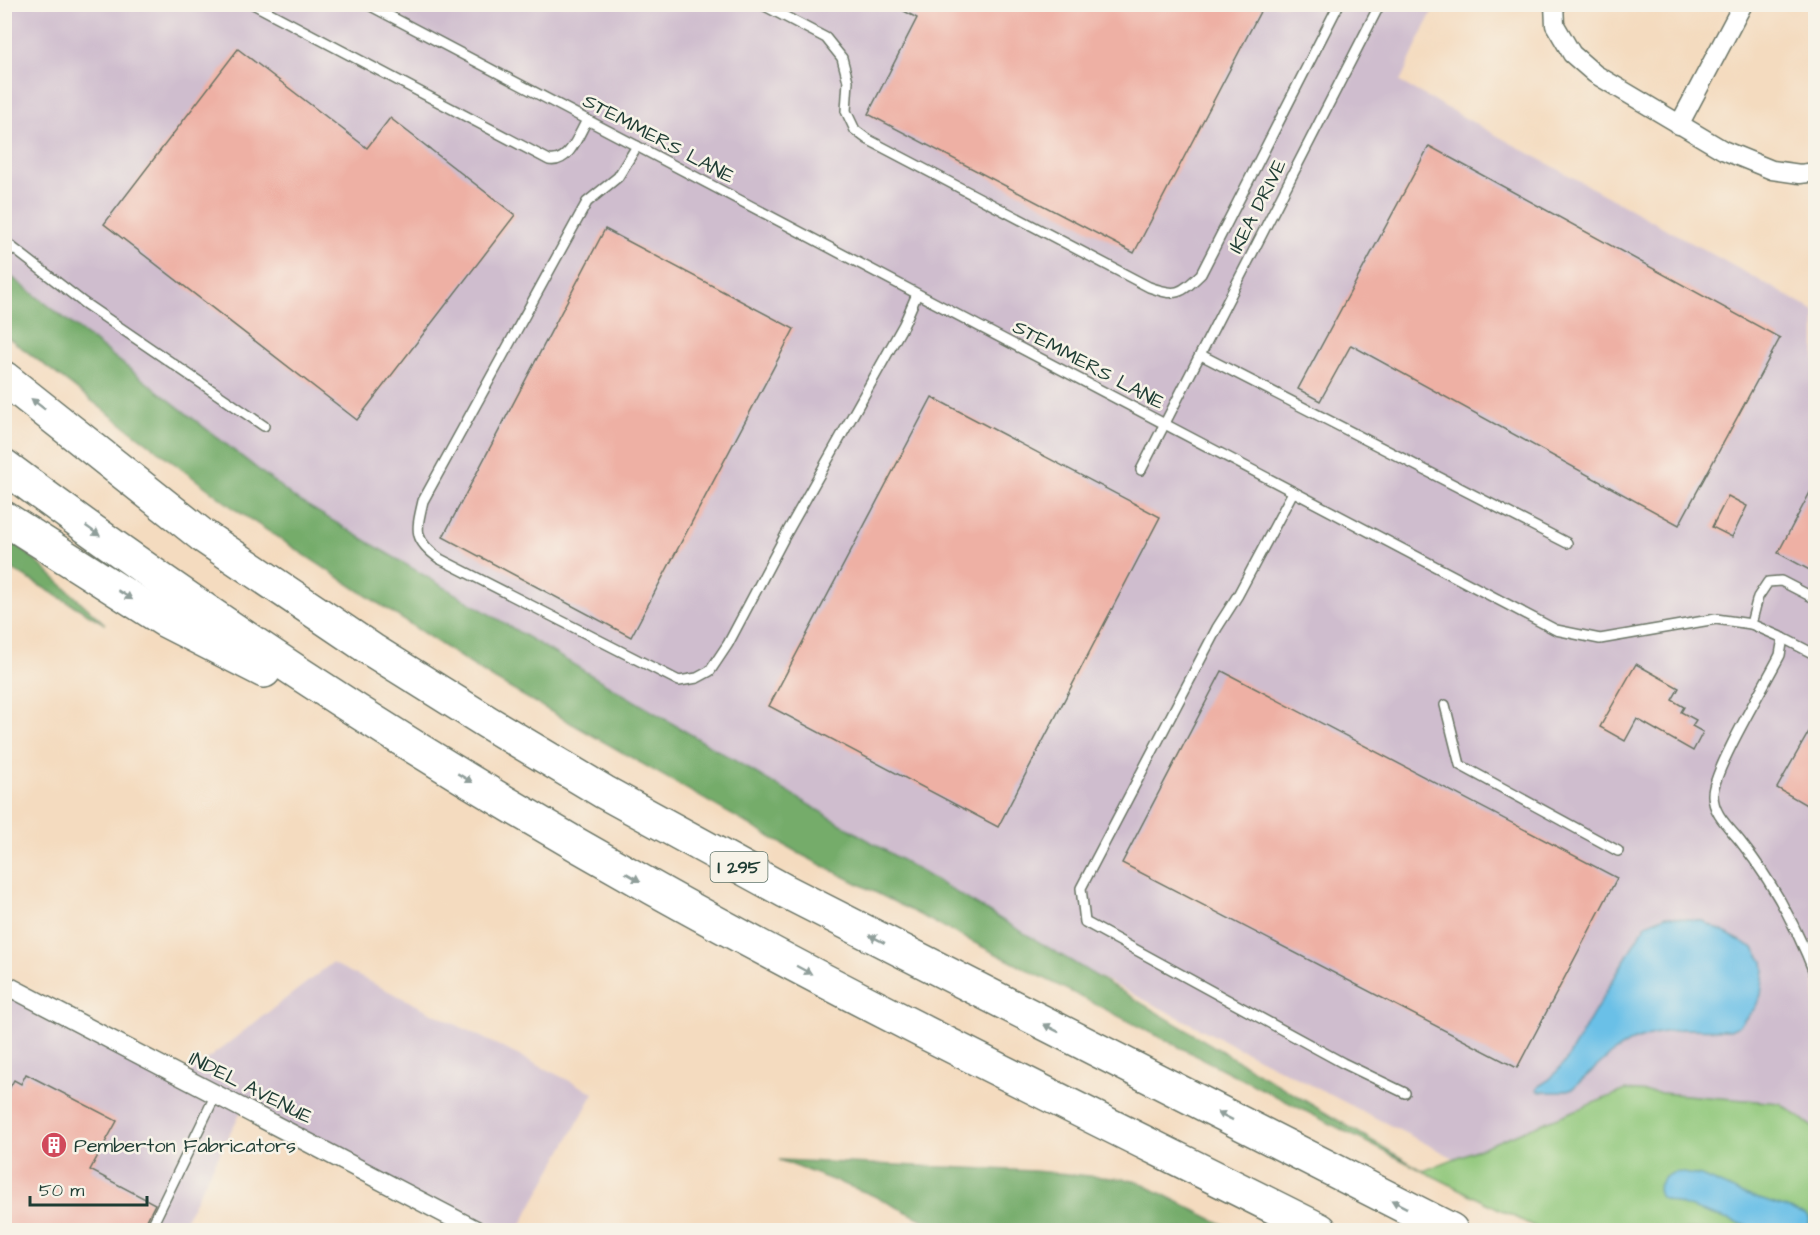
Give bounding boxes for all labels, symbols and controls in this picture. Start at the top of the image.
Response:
street label: STEMMERS LANE [578,87,740,191]
street label: IKEA DRIVE [1222,154,1294,258]
street label: STEMMERS LANE [1008,313,1170,417]
one-way arrow [31,399,46,411]
one-way arrow [84,525,100,537]
one-way arrow [117,589,133,600]
one-way arrow [457,773,473,784]
road number: I 295 [710,852,768,882]
one-way arrow [625,872,642,882]
one-way arrow [869,934,886,944]
one-way arrow [796,965,813,975]
one-way arrow [1042,1023,1059,1033]
street label: INDEL AVENUE [184,1045,317,1131]
one-way arrow [1216,1111,1233,1121]
building icon: Pemberton Fabricators [39,1130,69,1160]
place label: Pemberton Fabricators [74,1132,296,1160]
scale bar [30,1169,147,1207]
text: 50 m [39,1178,84,1203]
one-way arrow [1390,1199,1407,1209]

